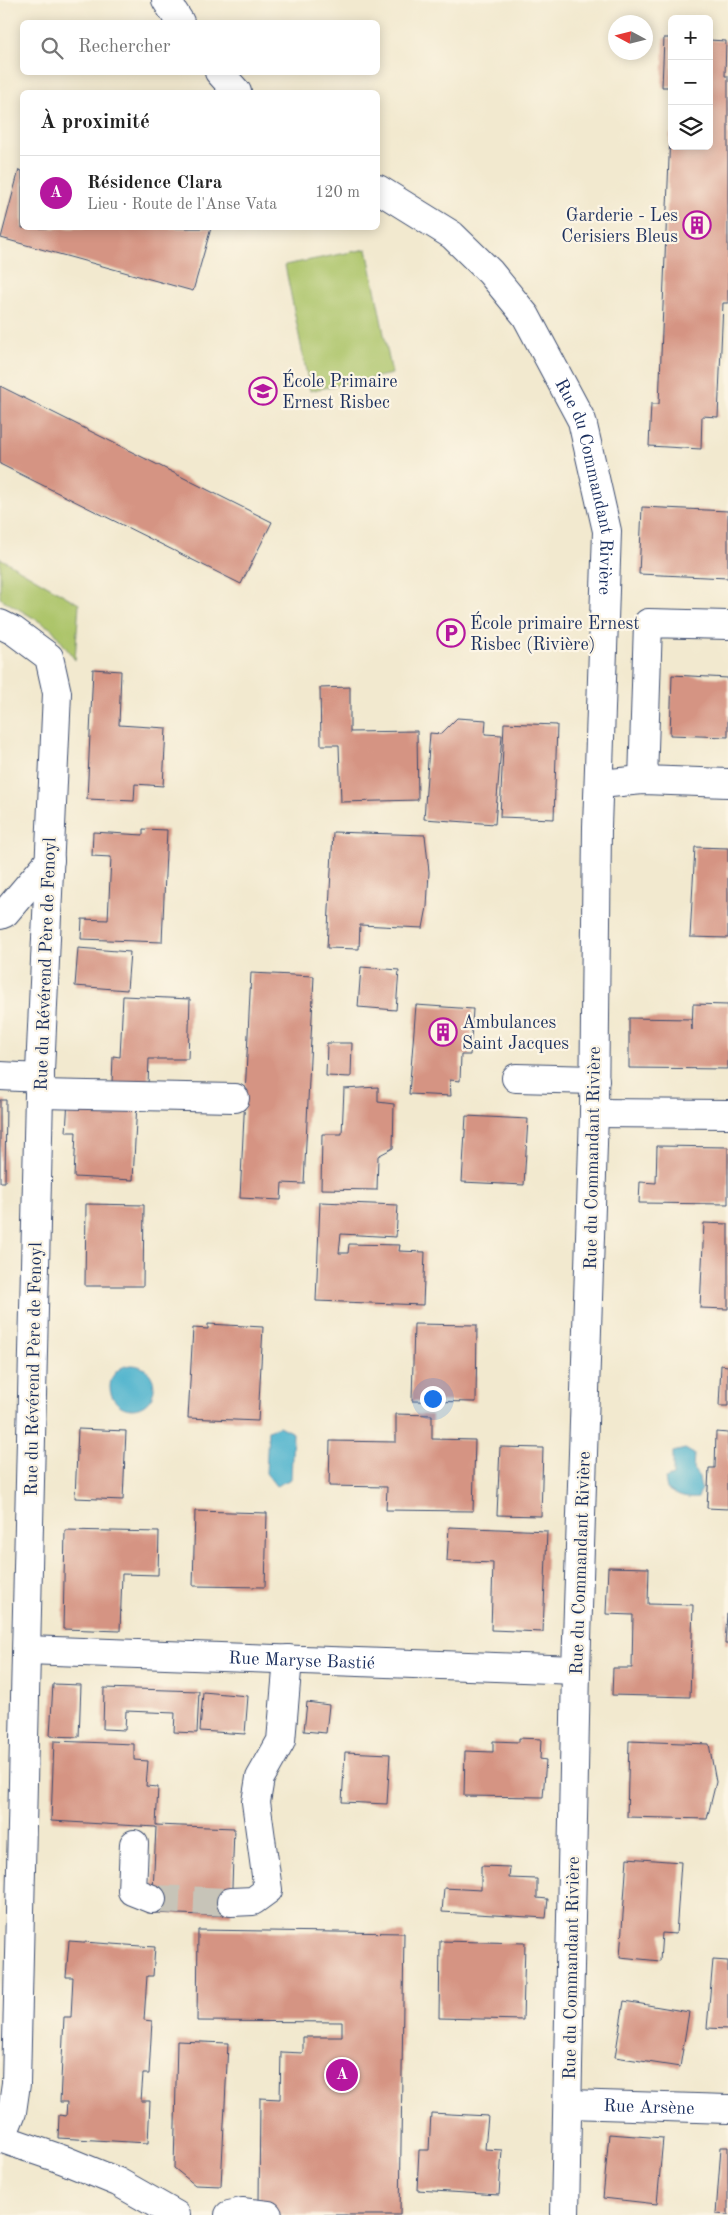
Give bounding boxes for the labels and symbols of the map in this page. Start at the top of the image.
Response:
north arrow [608,15,653,60]
place label: Garderie - Les Cerisiers Bleus [561,207,678,246]
building icon: Garderie - Les Cerisiers Bleus [682,210,712,240]
place label: École Primaire Ernest Risbec [282,369,398,412]
school or university icon: École Primaire Ernest Risbec [248,376,278,406]
street label: Rue du Commandant Rivière [551,376,615,595]
place label: École primaire Ernest Risbec (Rivière) [470,611,640,654]
parking icon: École primaire Ernest Risbec (Rivière) [436,618,466,648]
street label: Rue du Révérend Père de Fenoyl [33,837,59,1091]
place label: Ambulances Saint Jacques [462,1014,569,1053]
building icon: Ambulances Saint Jacques [428,1017,458,1047]
street label: Rue du Commandant Rivière [582,1046,604,1270]
street label: Rue du Révérend Père de Fenoyl [23,1242,45,1496]
your location [420,1386,446,1412]
street label: Rue du Commandant Rivière [568,1451,594,1675]
street label: Rue Maryse Bastié [228,1649,375,1673]
street label: Rue du Commandant Rivière [561,1856,583,2080]
pin: A [326,2056,358,2094]
street label: Rue Arsène [603,2097,695,2118]

